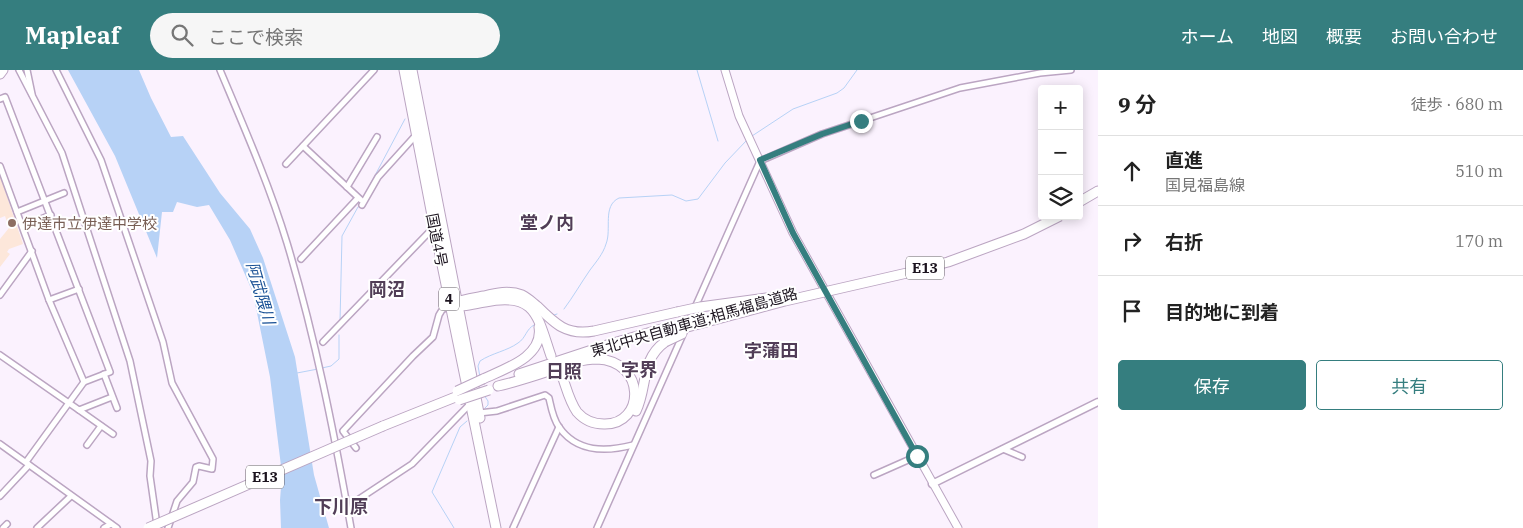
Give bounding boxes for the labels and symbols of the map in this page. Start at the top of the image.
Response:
route end [850,110,873,133]
district label: 堂ノ内 [520,211,574,234]
street label: 国道4号 [423,212,451,268]
place label: 伊達市立伊達中学校 [22,214,157,233]
marker: 伊達市立伊達中学校 [6,217,18,229]
road number: E13 [906,257,944,280]
water label: 阿武隈川 [243,259,280,328]
district label: 岡沼 [369,278,405,301]
street label: 東北中央自動車道;相馬福島道路 [588,283,800,361]
road number: 4 [439,288,459,310]
district label: 字蒲田 [744,339,798,362]
district label: 字界 [621,358,657,381]
district label: 日照 [546,360,582,383]
route start [906,445,929,468]
road number: E13 [246,466,284,488]
district label: 下川原 [314,495,368,518]

